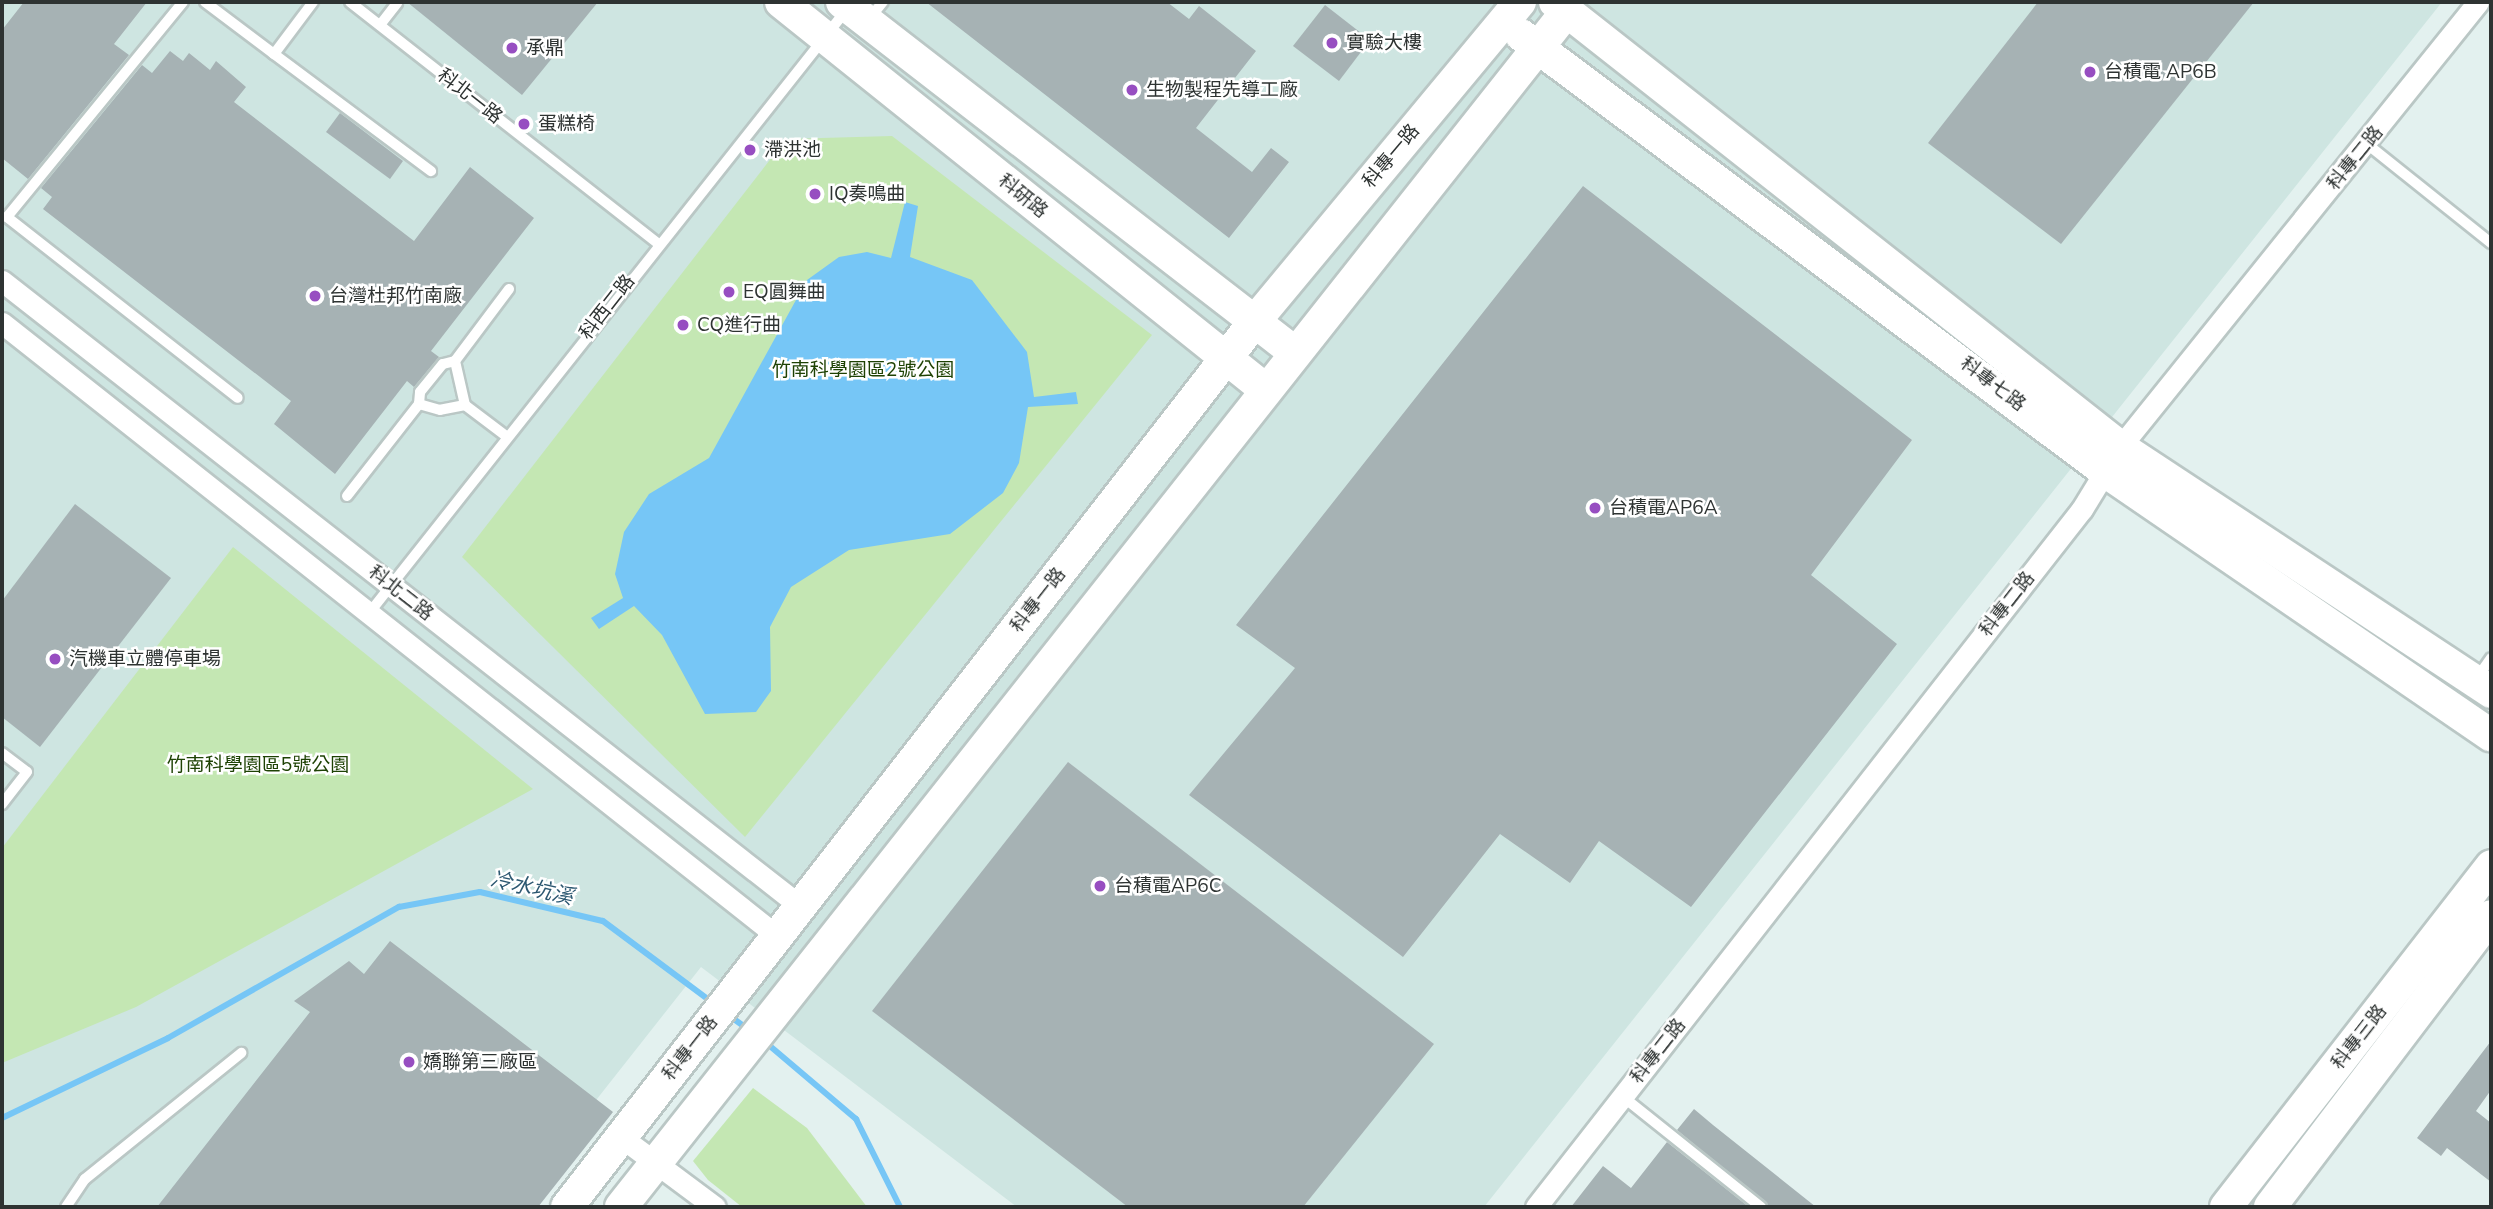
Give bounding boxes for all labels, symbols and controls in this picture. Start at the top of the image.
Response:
place label: 實驗大樓 [1346,32,1422,54]
marker: 實驗大樓 [1324,35,1340,51]
place label: 承鼎 [526,37,564,59]
marker: 承鼎 [504,40,520,56]
place label: 台積電 AP6B [2104,61,2217,83]
street label: 科北一路 [433,64,507,128]
marker: 台積電 AP6B [2082,64,2098,80]
place label: 生物製程先導工廠 [1146,79,1298,101]
marker: 生物製程先導工廠 [1124,82,1140,98]
place label: 蛋糕椅 [538,113,595,135]
marker: 蛋糕椅 [516,116,532,132]
street label: 科專一路 [1358,120,1424,192]
street label: 科專二路 [2322,121,2388,195]
place label: 滯洪池 [764,139,821,161]
marker: 滯洪池 [742,142,758,158]
street label: 科研路 [994,169,1052,223]
place label: IQ奏鳴曲 [829,183,906,205]
marker: IQ奏鳴曲 [807,186,823,202]
street label: 科西二路 [575,270,639,344]
place label: EQ圓舞曲 [743,281,826,303]
marker: EQ圓舞曲 [721,284,737,300]
place label: 台灣杜邦竹南廠 [329,285,462,307]
marker: 台灣杜邦竹南廠 [307,288,323,304]
place label: CQ進行曲 [697,314,781,336]
marker: CQ進行曲 [675,317,691,333]
street label: 科專七路 [1956,352,2030,416]
park label: 竹南科學園區2號公園 [772,359,954,381]
place label: 台積電AP6A [1609,497,1718,519]
marker: 台積電AP6A [1587,500,1603,516]
street label: 科北二路 [364,561,438,625]
street label: 科專一路 [1006,563,1070,637]
street label: 科專二路 [1975,567,2039,641]
place label: 汽機車立體停車場 [69,648,221,670]
marker: 汽機車立體停車場 [47,651,63,667]
park label: 竹南科學園區5號公園 [167,754,349,776]
water label: 冷水坑溪 [488,865,576,909]
place label: 台積電AP6C [1114,875,1222,897]
marker: 台積電AP6C [1092,878,1108,894]
street label: 科專三路 [2327,1000,2391,1074]
street label: 科專一路 [658,1011,722,1085]
street label: 科專二路 [1626,1014,1690,1088]
place label: 嬌聯第三廠區 [423,1051,537,1073]
marker: 嬌聯第三廠區 [401,1054,417,1070]

